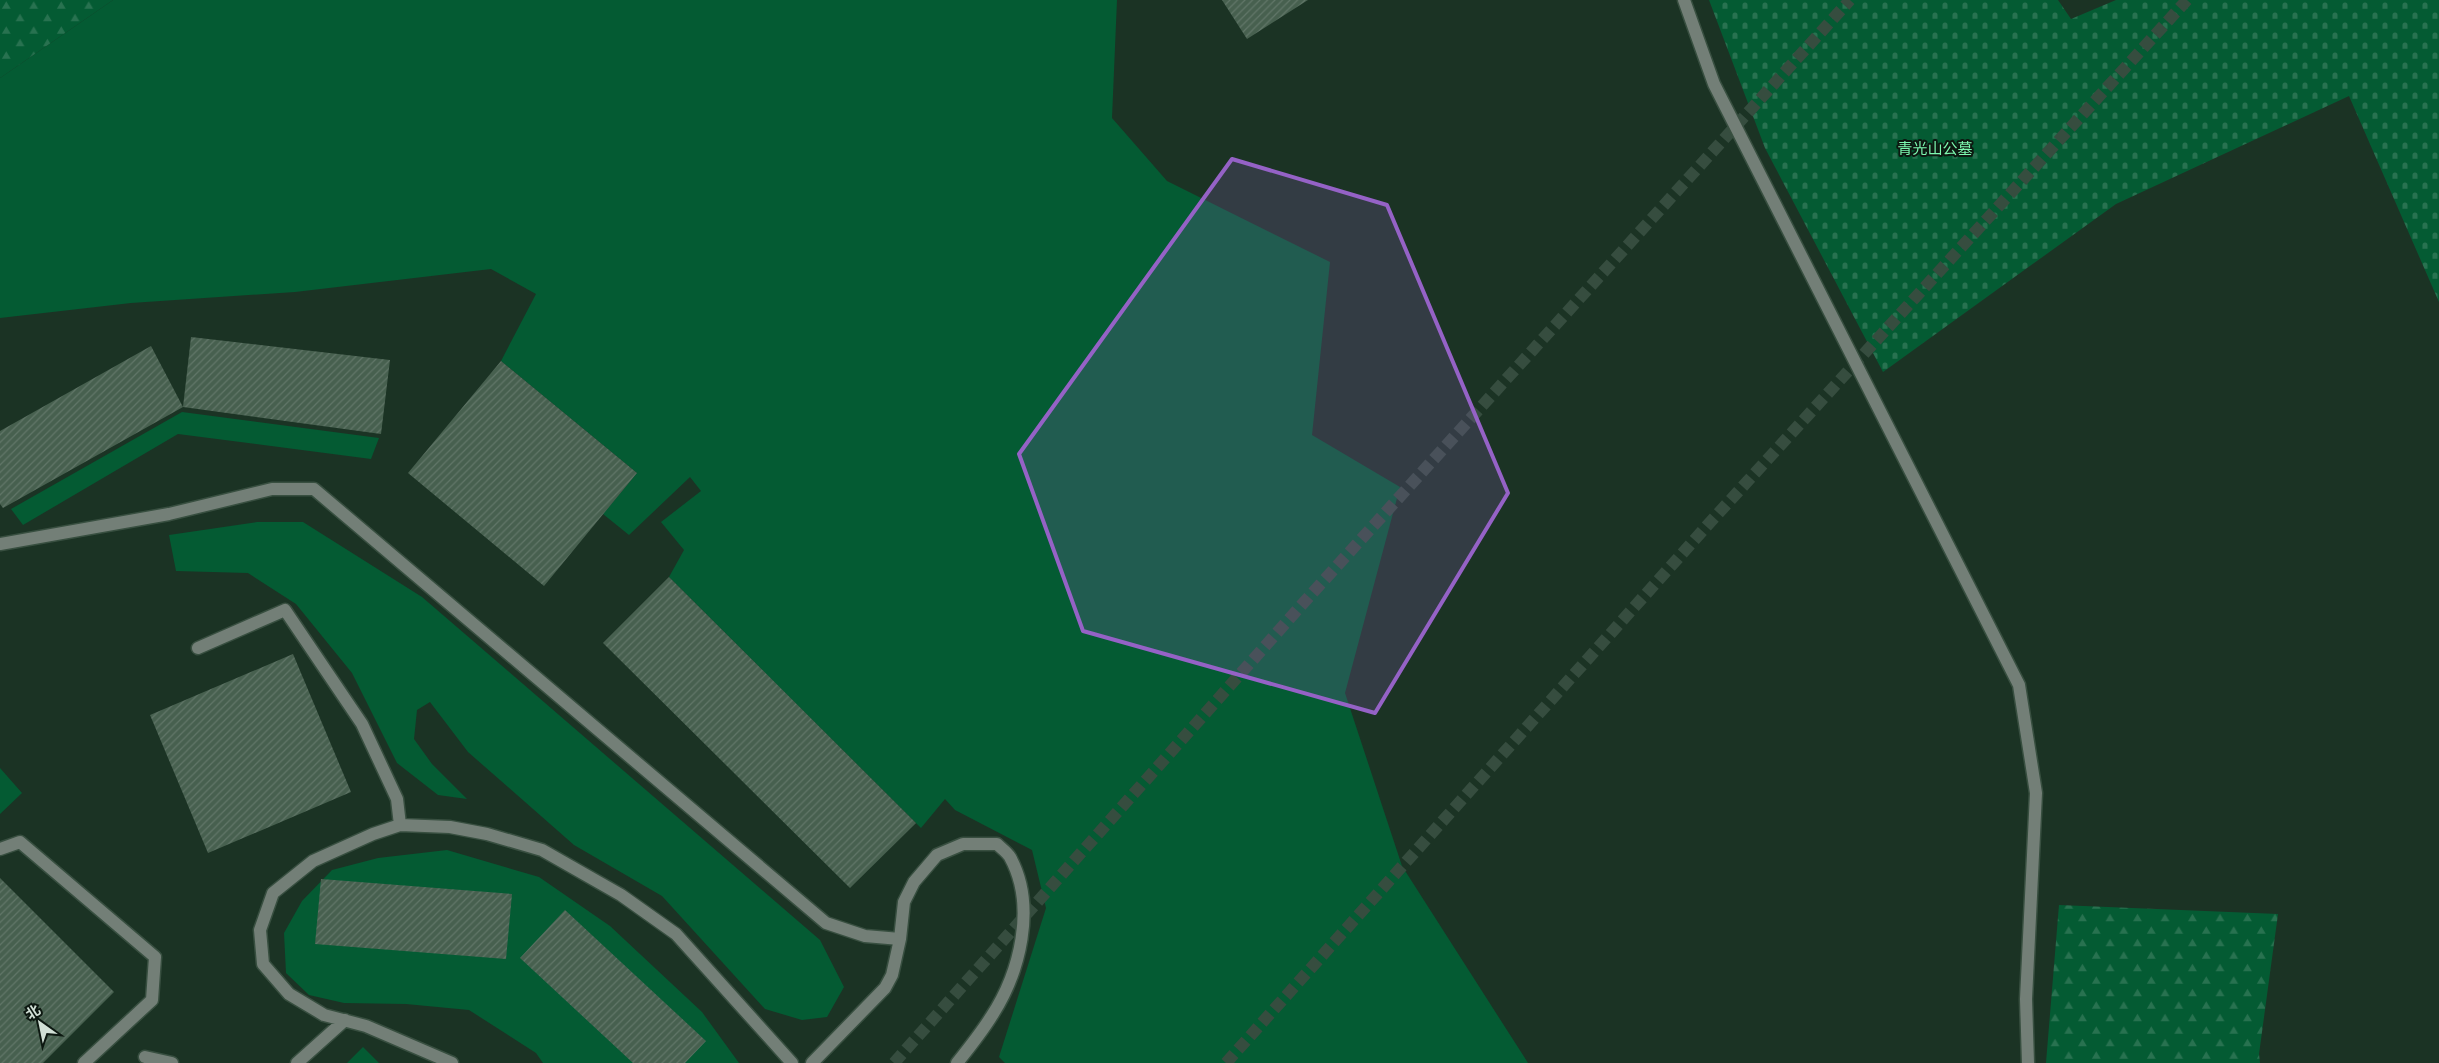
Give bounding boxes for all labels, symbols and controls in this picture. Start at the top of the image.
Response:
park label: 青光山公墓 [1897,139,1973,158]
north arrow [15,998,65,1048]
text: 北 [22,1001,44,1023]

